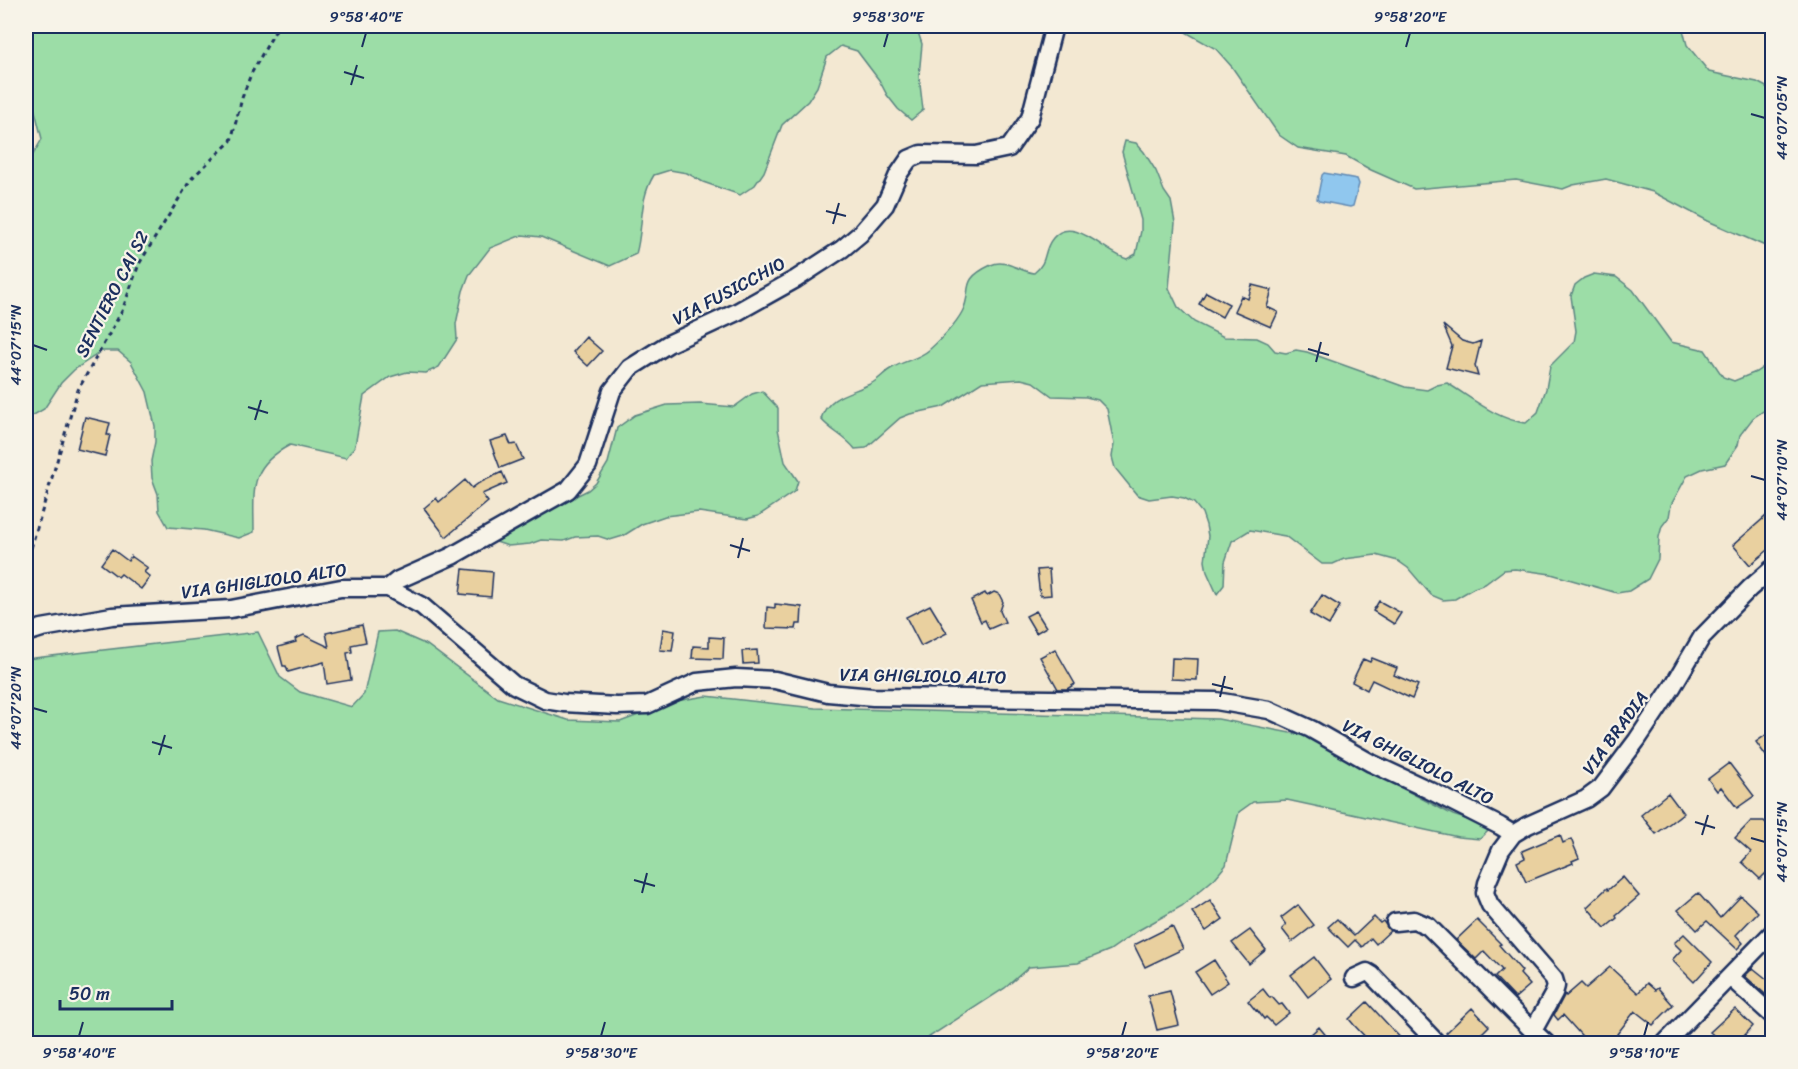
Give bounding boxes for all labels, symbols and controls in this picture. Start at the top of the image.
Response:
text: 9°58'40"E [330,4,404,30]
text: 9°58'30"E [852,4,926,30]
text: 9°58'20"E [1374,4,1448,30]
text: 44°07'05"N [1769,75,1795,160]
street label: SENTIERO CAI S2 [66,225,158,363]
street label: VIA FUSICCHIO [666,248,792,334]
text: 44°07'15"N [3,304,29,386]
text: 44°07'10"N [1769,439,1795,521]
street label: VIA GHIGLIOLO ALTO [179,554,349,608]
street label: VIA GHIGLIOLO ALTO [839,659,1007,693]
text: 44°07'20"N [3,666,29,750]
street label: VIA BRADIA [1573,684,1657,782]
street label: VIA GHIGLIOLO ALTO [1336,710,1500,814]
text: 44°07'15"N [1769,801,1795,883]
scale bar [60,973,172,1011]
text: 50 m [69,978,110,1010]
text: 9°58'40"E [43,1040,117,1066]
text: 9°58'30"E [565,1040,639,1066]
text: 9°58'20"E [1086,1040,1160,1066]
text: 9°58'10"E [1609,1040,1681,1066]

